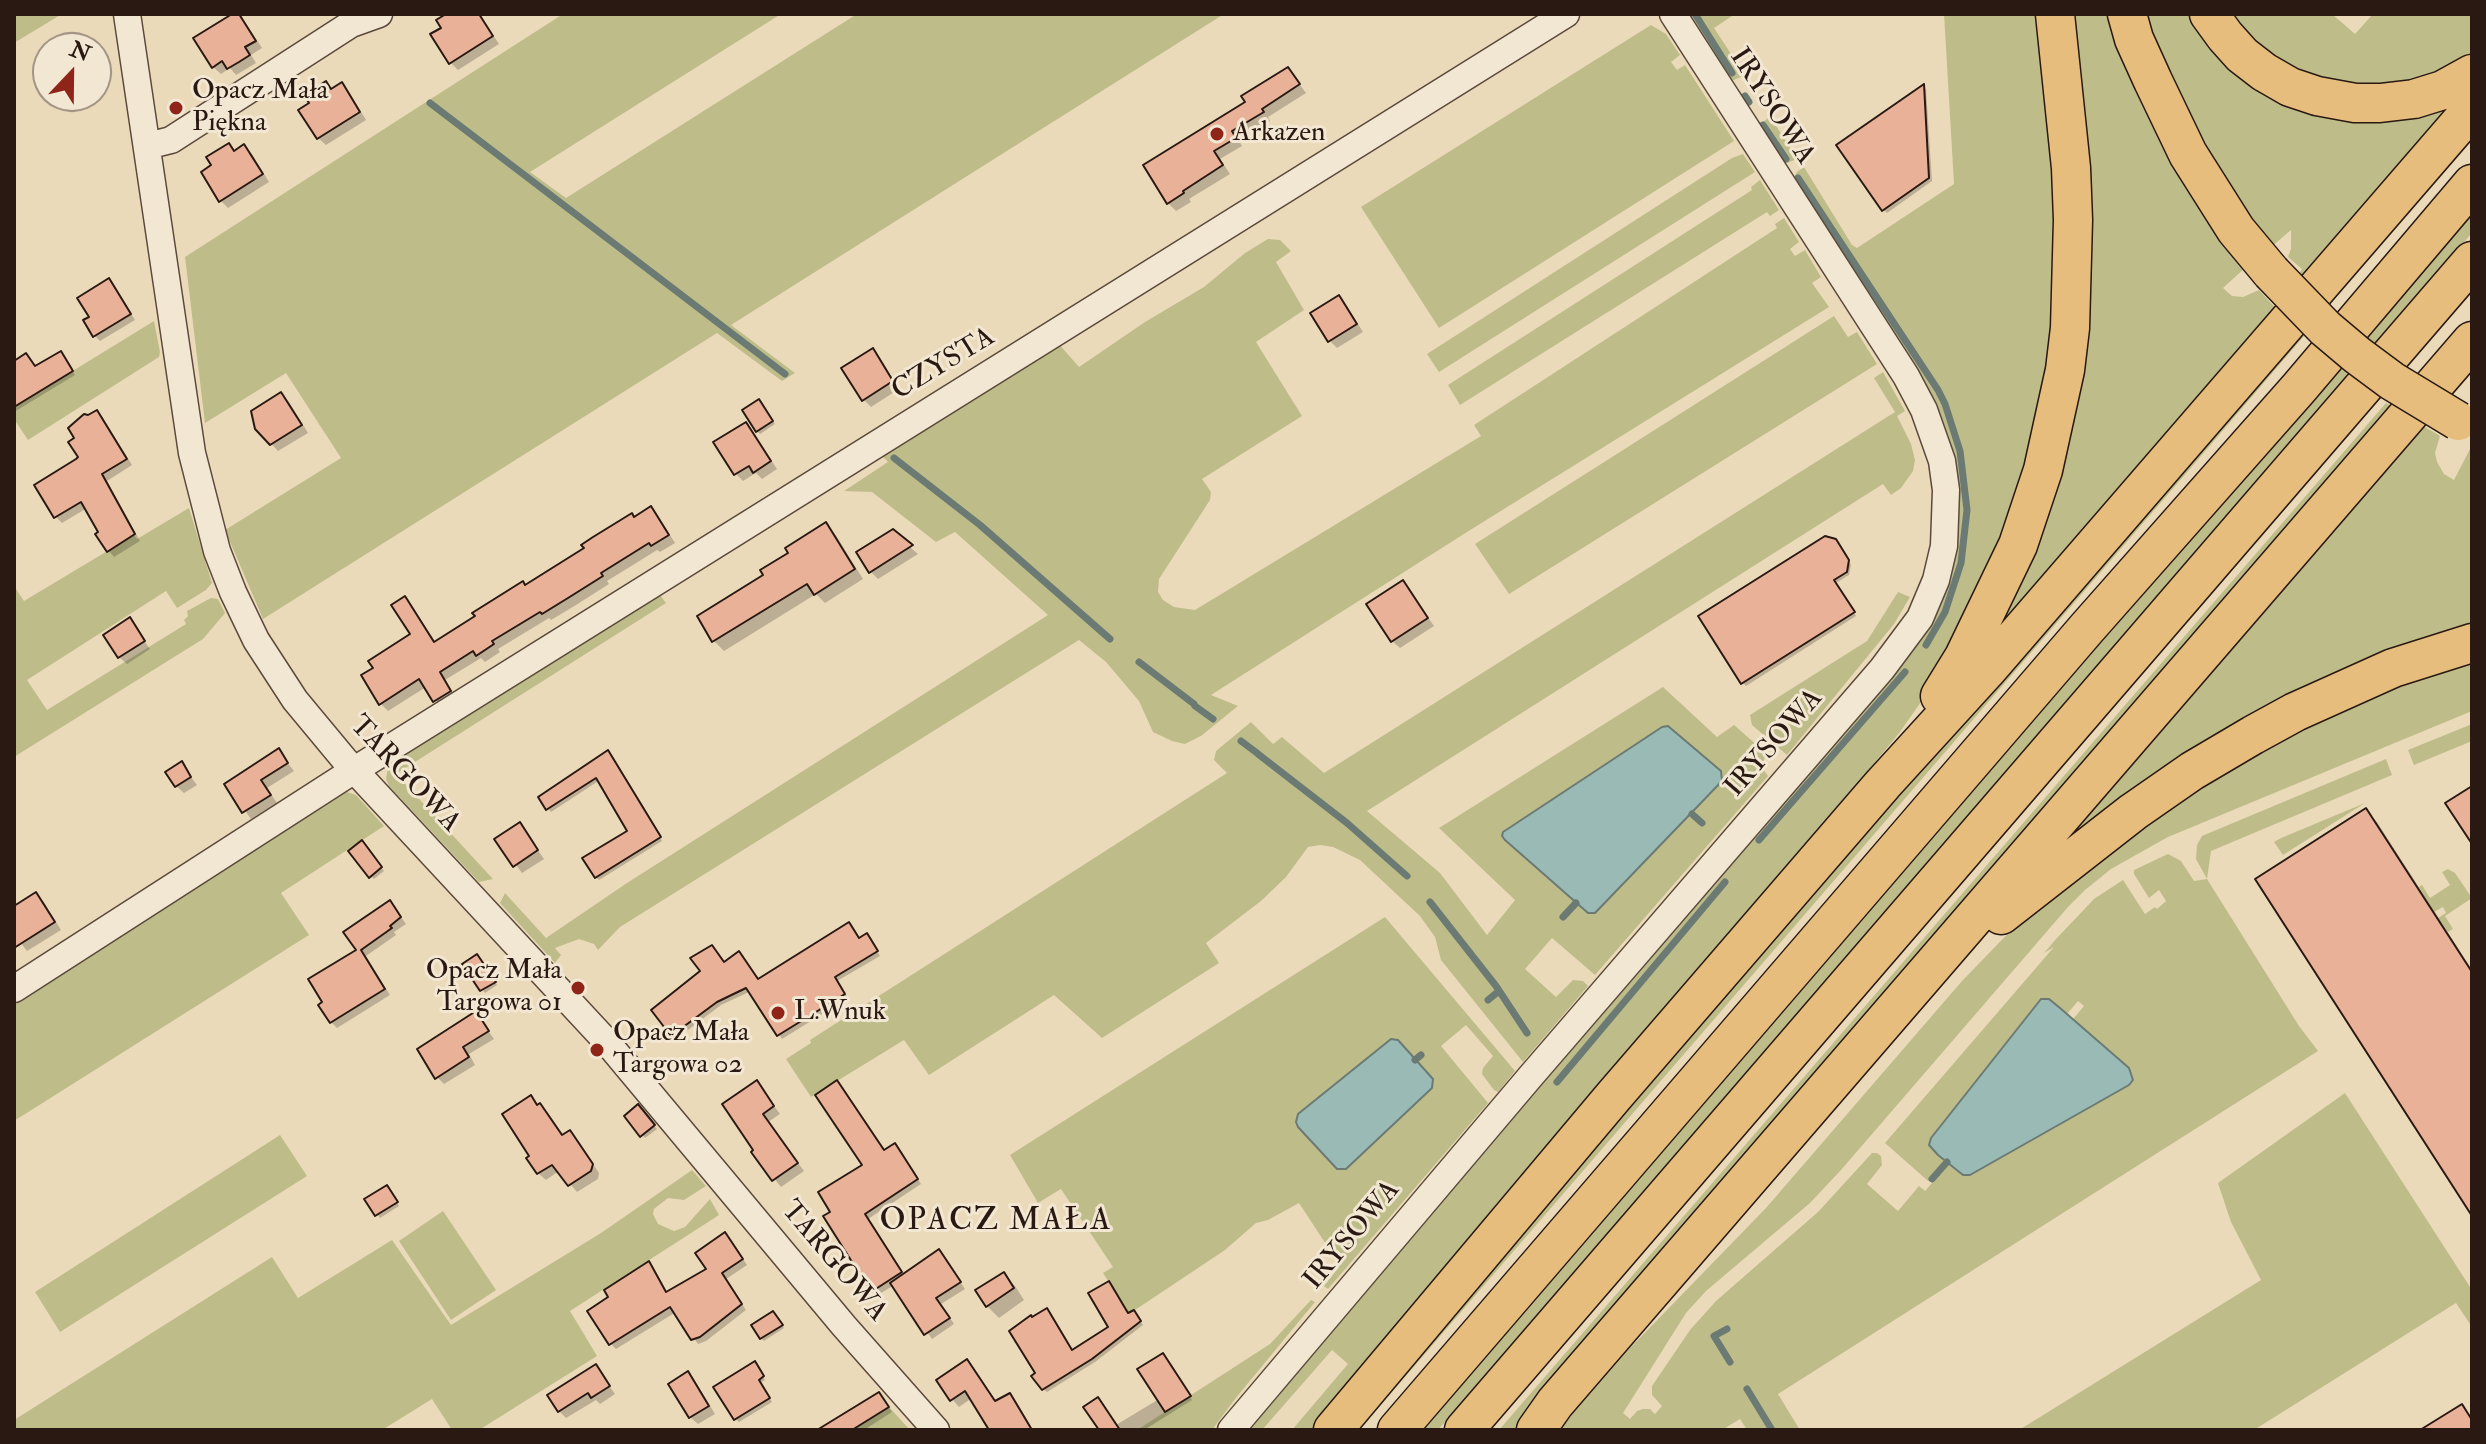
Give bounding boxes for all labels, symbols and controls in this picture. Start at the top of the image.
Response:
north arrow [32,32,112,112]
text: N [66,35,95,68]
street label: IRYSOWA [1721,42,1821,172]
place label: Opacz Mała Piękna [192,75,328,141]
marker: Opacz Mała Piękna [167,99,185,117]
place label: Arkazen [1233,117,1325,151]
marker: Arkazen [1208,125,1226,143]
street label: CZYSTA [886,321,1002,409]
street label: IRYSOWA [1719,683,1831,805]
street label: TARGOWA [341,710,467,840]
place label: Opacz Mała Targowa 01 [426,955,562,1021]
marker: Opacz Mała Targowa 01 [569,979,587,997]
place label: L.Wnuk [794,996,886,1030]
marker: L.Wnuk [769,1004,787,1022]
place label: Opacz Mała Targowa 02 [613,1017,749,1083]
marker: Opacz Mała Targowa 02 [588,1041,606,1059]
street label: IRYSOWA [1298,1175,1408,1297]
street label: TARGOWA [773,1195,893,1329]
district label: OPACZ MAŁA [880,1203,1112,1241]

